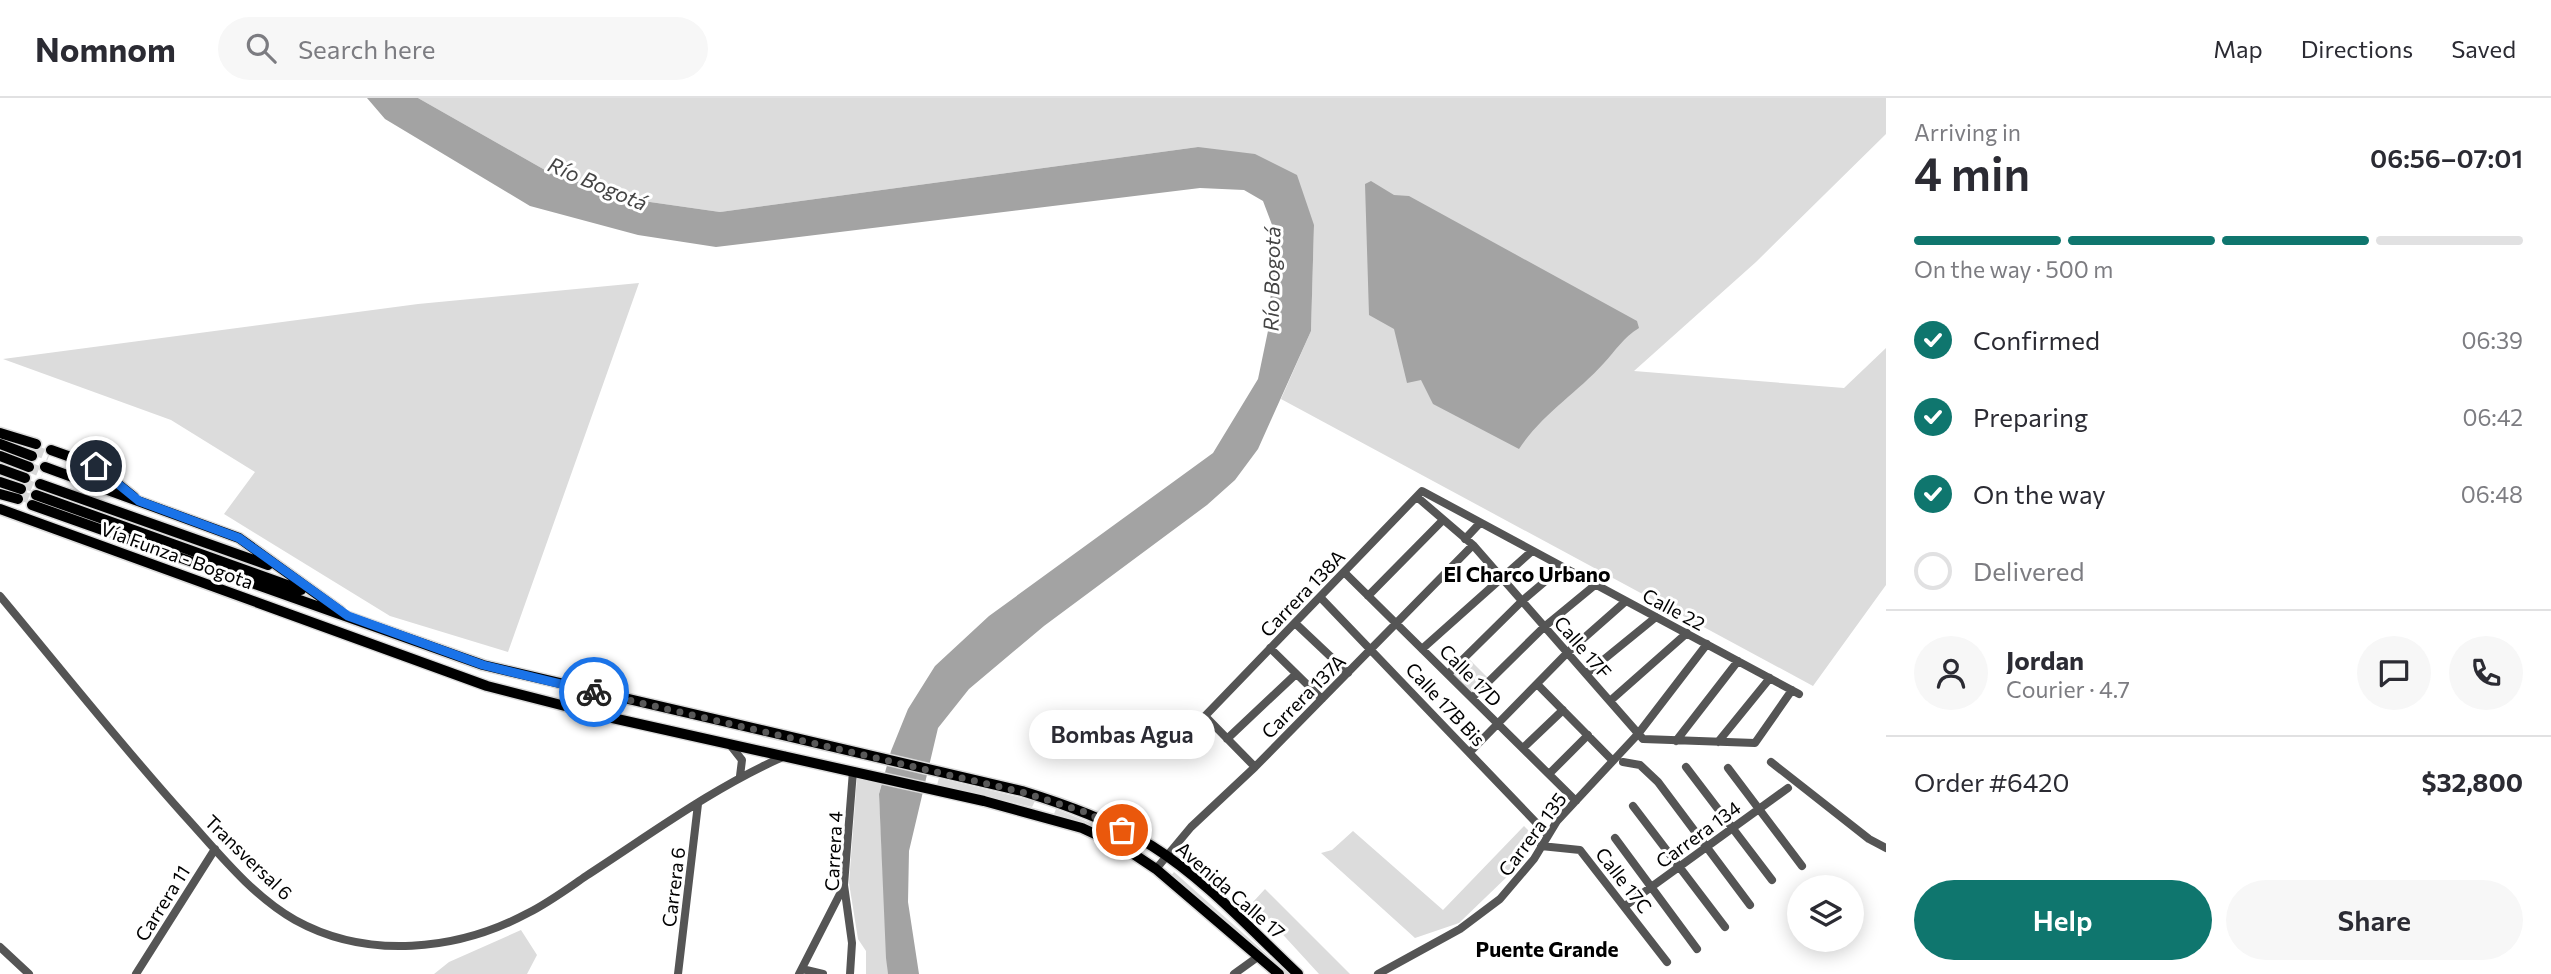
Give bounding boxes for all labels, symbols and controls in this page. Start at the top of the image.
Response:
search box [218,17,708,80]
text: Nomnom [35,28,176,69]
icon: search [242,29,280,67]
text: Search here [298,33,435,64]
text: Map [2213,34,2263,63]
text: Directions [2301,34,2413,63]
text: Saved [2451,34,2516,63]
text: Arriving in [1914,118,2021,146]
text: 06:56–07:01 [2370,142,2523,173]
text: 4 min [1914,144,2030,200]
water label: Río Bogotá [545,151,652,215]
water label: Río Bogotá [1258,225,1284,332]
text: On the way · 500 m [1914,255,2113,283]
icon: check [1914,321,1952,359]
text: Confirmed [1973,324,2100,355]
text: 06:39 [2462,326,2523,354]
icon: check [1914,398,1952,436]
text: Preparing [1973,401,2088,432]
text: 06:42 [2462,403,2523,431]
pin [66,436,126,496]
icon: home [77,447,115,485]
icon: check [1914,475,1952,513]
text: On the way [1973,478,2106,509]
text: 06:48 [2461,480,2523,508]
street label: Vía Funza - Bogota [98,517,256,593]
street label: Carrera 138A [1255,545,1349,641]
text: Delivered [1973,555,2084,586]
district label: El Charco Urbano [1443,561,1611,586]
street label: Calle 22 [1639,583,1709,635]
street label: Calle 17F [1550,611,1616,683]
button: person [1914,636,1988,710]
button: chat [2357,636,2431,710]
button: phone [2449,636,2523,710]
street label: Calle 17D [1435,639,1507,711]
text: Jordan [2006,644,2084,675]
street label: Carrera 137A [1256,649,1350,743]
courier [559,657,629,727]
street label: Calle 17B Bis [1401,657,1491,751]
icon: bike [575,673,613,711]
text: Courier · 4.7 [2006,675,2130,703]
callout: Bombas Agua [1029,711,1215,760]
text: Bombas Agua [1050,720,1194,748]
text: Order #6420 [1914,766,2069,797]
text: $32,800 [2422,766,2523,797]
street label: Carrera 135 [1493,788,1571,880]
street label: Carrera 134 [1651,796,1745,872]
pin [1092,800,1152,860]
street label: Transversal 6 [201,810,297,904]
street label: Carrera 4 [819,810,847,892]
icon: bag [1103,811,1141,849]
street label: Avenida Calle 17 [1172,837,1290,943]
street label: Calle 17C [1591,842,1657,918]
street label: Carrera 6 [657,846,689,928]
street label: Carrera 11 [130,861,194,945]
map controls [1787,875,1864,952]
button: layers [1787,875,1864,952]
button: Help [1914,880,2212,960]
button: Share [2226,880,2523,960]
district label: Puente Grande [1476,936,1619,961]

